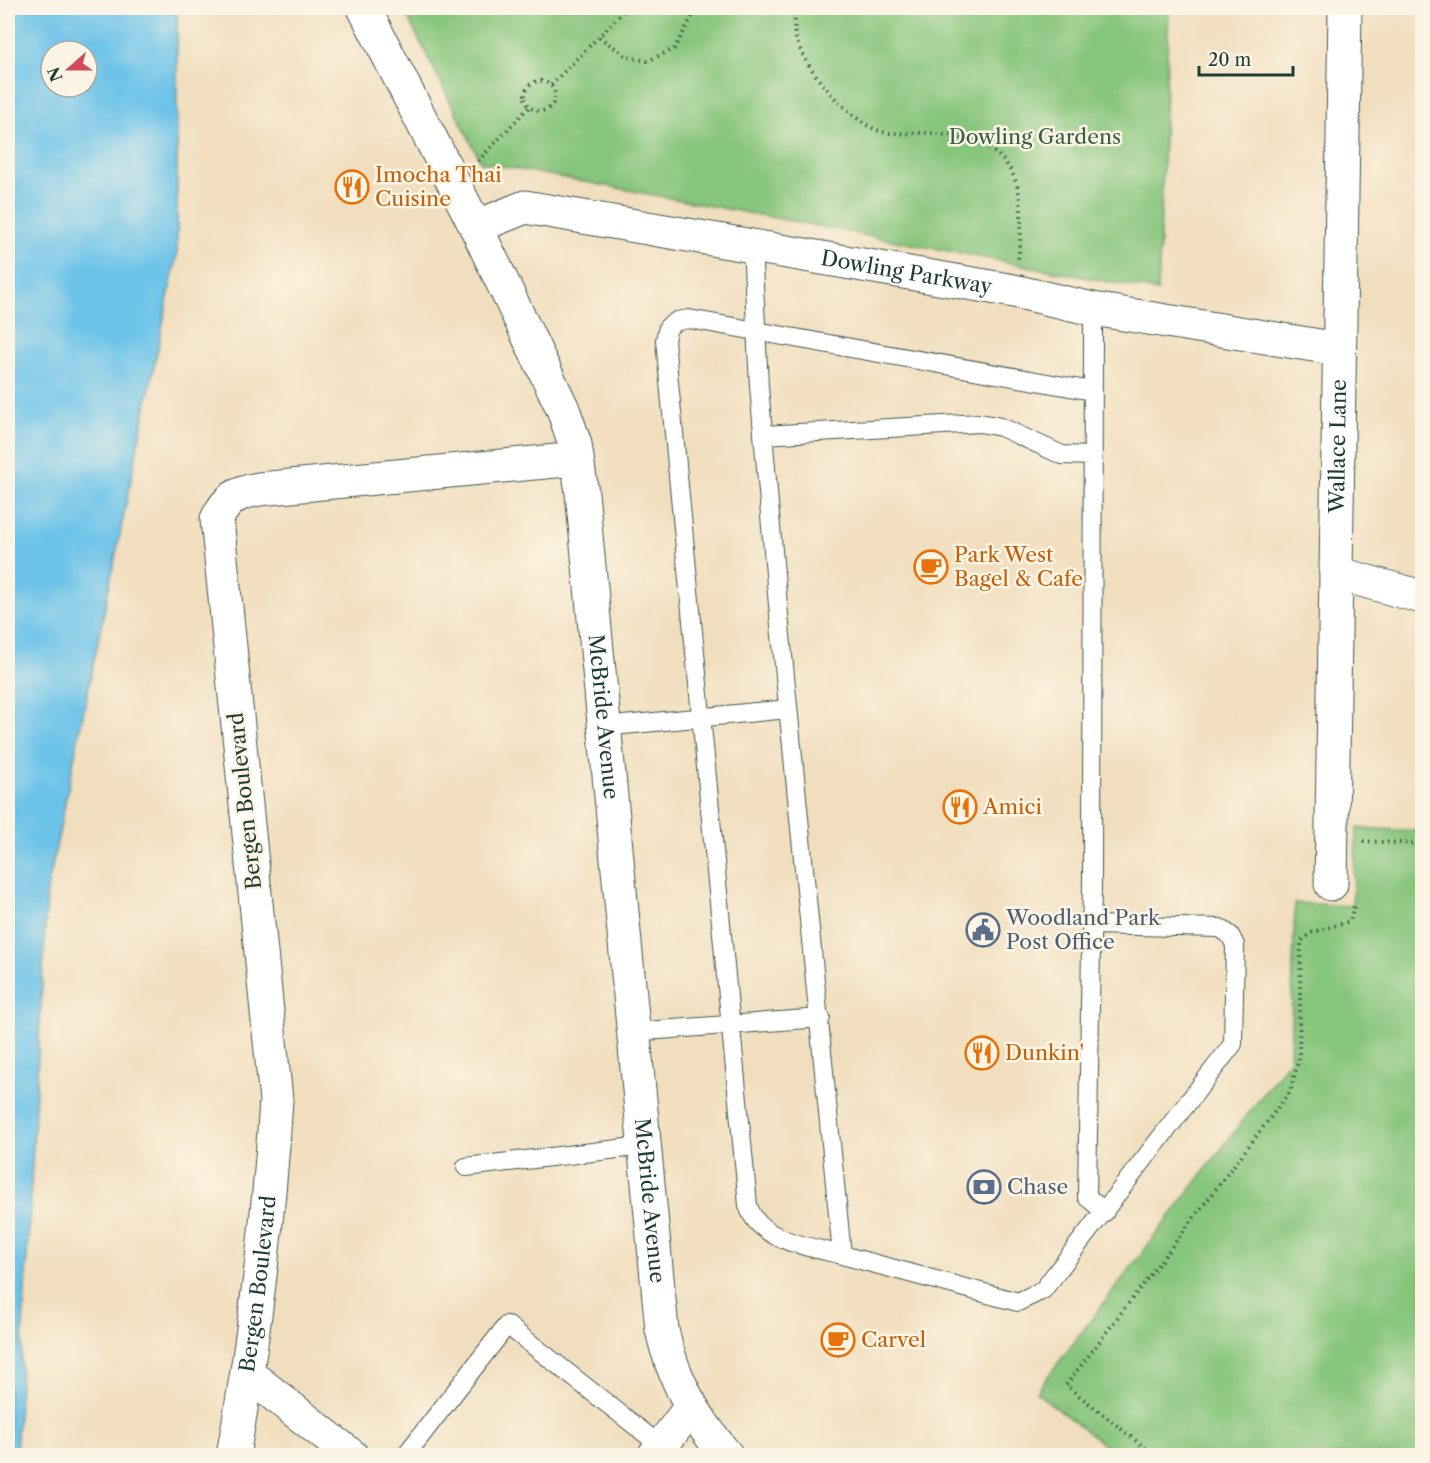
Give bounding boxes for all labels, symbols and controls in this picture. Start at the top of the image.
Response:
north arrow [39,39,99,99]
scale bar [1199,39,1294,77]
text: 20 m [1208,49,1252,71]
text: N [43,64,67,84]
park label: Dowling Gardens [949,124,1121,149]
place label: Imocha Thai Cuisine [375,162,502,211]
restaurant icon: Imocha Thai Cuisine [334,169,370,205]
street label: Dowling Parkway [819,245,994,299]
street label: Wallace Lane [1324,379,1351,514]
place label: Park West Bagel & Cafe [954,542,1083,591]
cafe icon: Park West Bagel & Cafe [913,549,949,585]
street label: McBride Avenue [584,633,624,800]
street label: Bergen Boulevard [223,711,266,891]
restaurant icon: Amici [942,789,978,825]
place label: Amici [982,794,1042,819]
place label: Woodland Park Post Office [1005,905,1161,954]
public building icon: Woodland Park Post Office [965,912,1001,948]
restaurant icon: Dunkin' [964,1035,1000,1071]
place label: Dunkin' [1005,1040,1084,1065]
street label: McBride Avenue [630,1117,670,1284]
bank icon: Chase [966,1169,1002,1205]
place label: Chase [1007,1174,1068,1199]
street label: Bergen Boulevard [234,1194,281,1374]
cafe icon: Carvel [820,1322,856,1358]
place label: Carvel [861,1327,926,1352]

